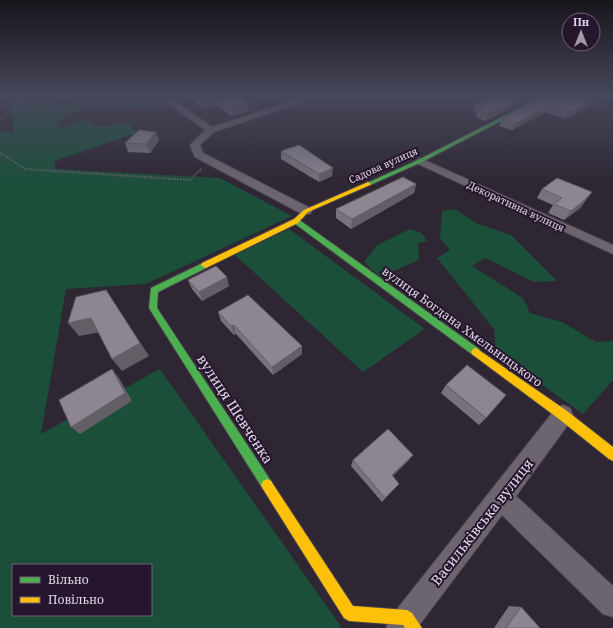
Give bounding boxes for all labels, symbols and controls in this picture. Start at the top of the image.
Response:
north arrow [561,12,601,52]
text: Пн [573,14,590,29]
street label: Садова вулиця [346,143,420,186]
street label: Декоративна вулиця [465,177,567,235]
street label: вулиця Богдана Хмельницького [379,263,546,391]
street label: вулиця Шевченка [193,350,278,467]
street label: Васильківська вулиця [426,454,537,589]
legend [12,564,152,616]
text: Вільно [48,571,89,588]
text: Повільно [48,591,104,608]

